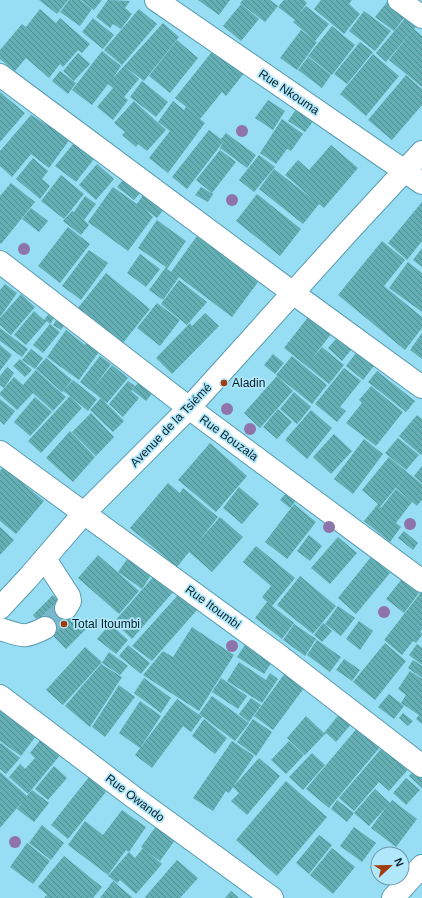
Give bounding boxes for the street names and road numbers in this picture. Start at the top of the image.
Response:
street label: Rue Nkouma [256,67,322,118]
street label: Avenue de la Tsiémé [127,380,215,470]
street label: Rue Bouzala [197,412,261,464]
street label: Rue Itoumbi [183,582,243,632]
street label: Rue Owando [103,771,167,825]

